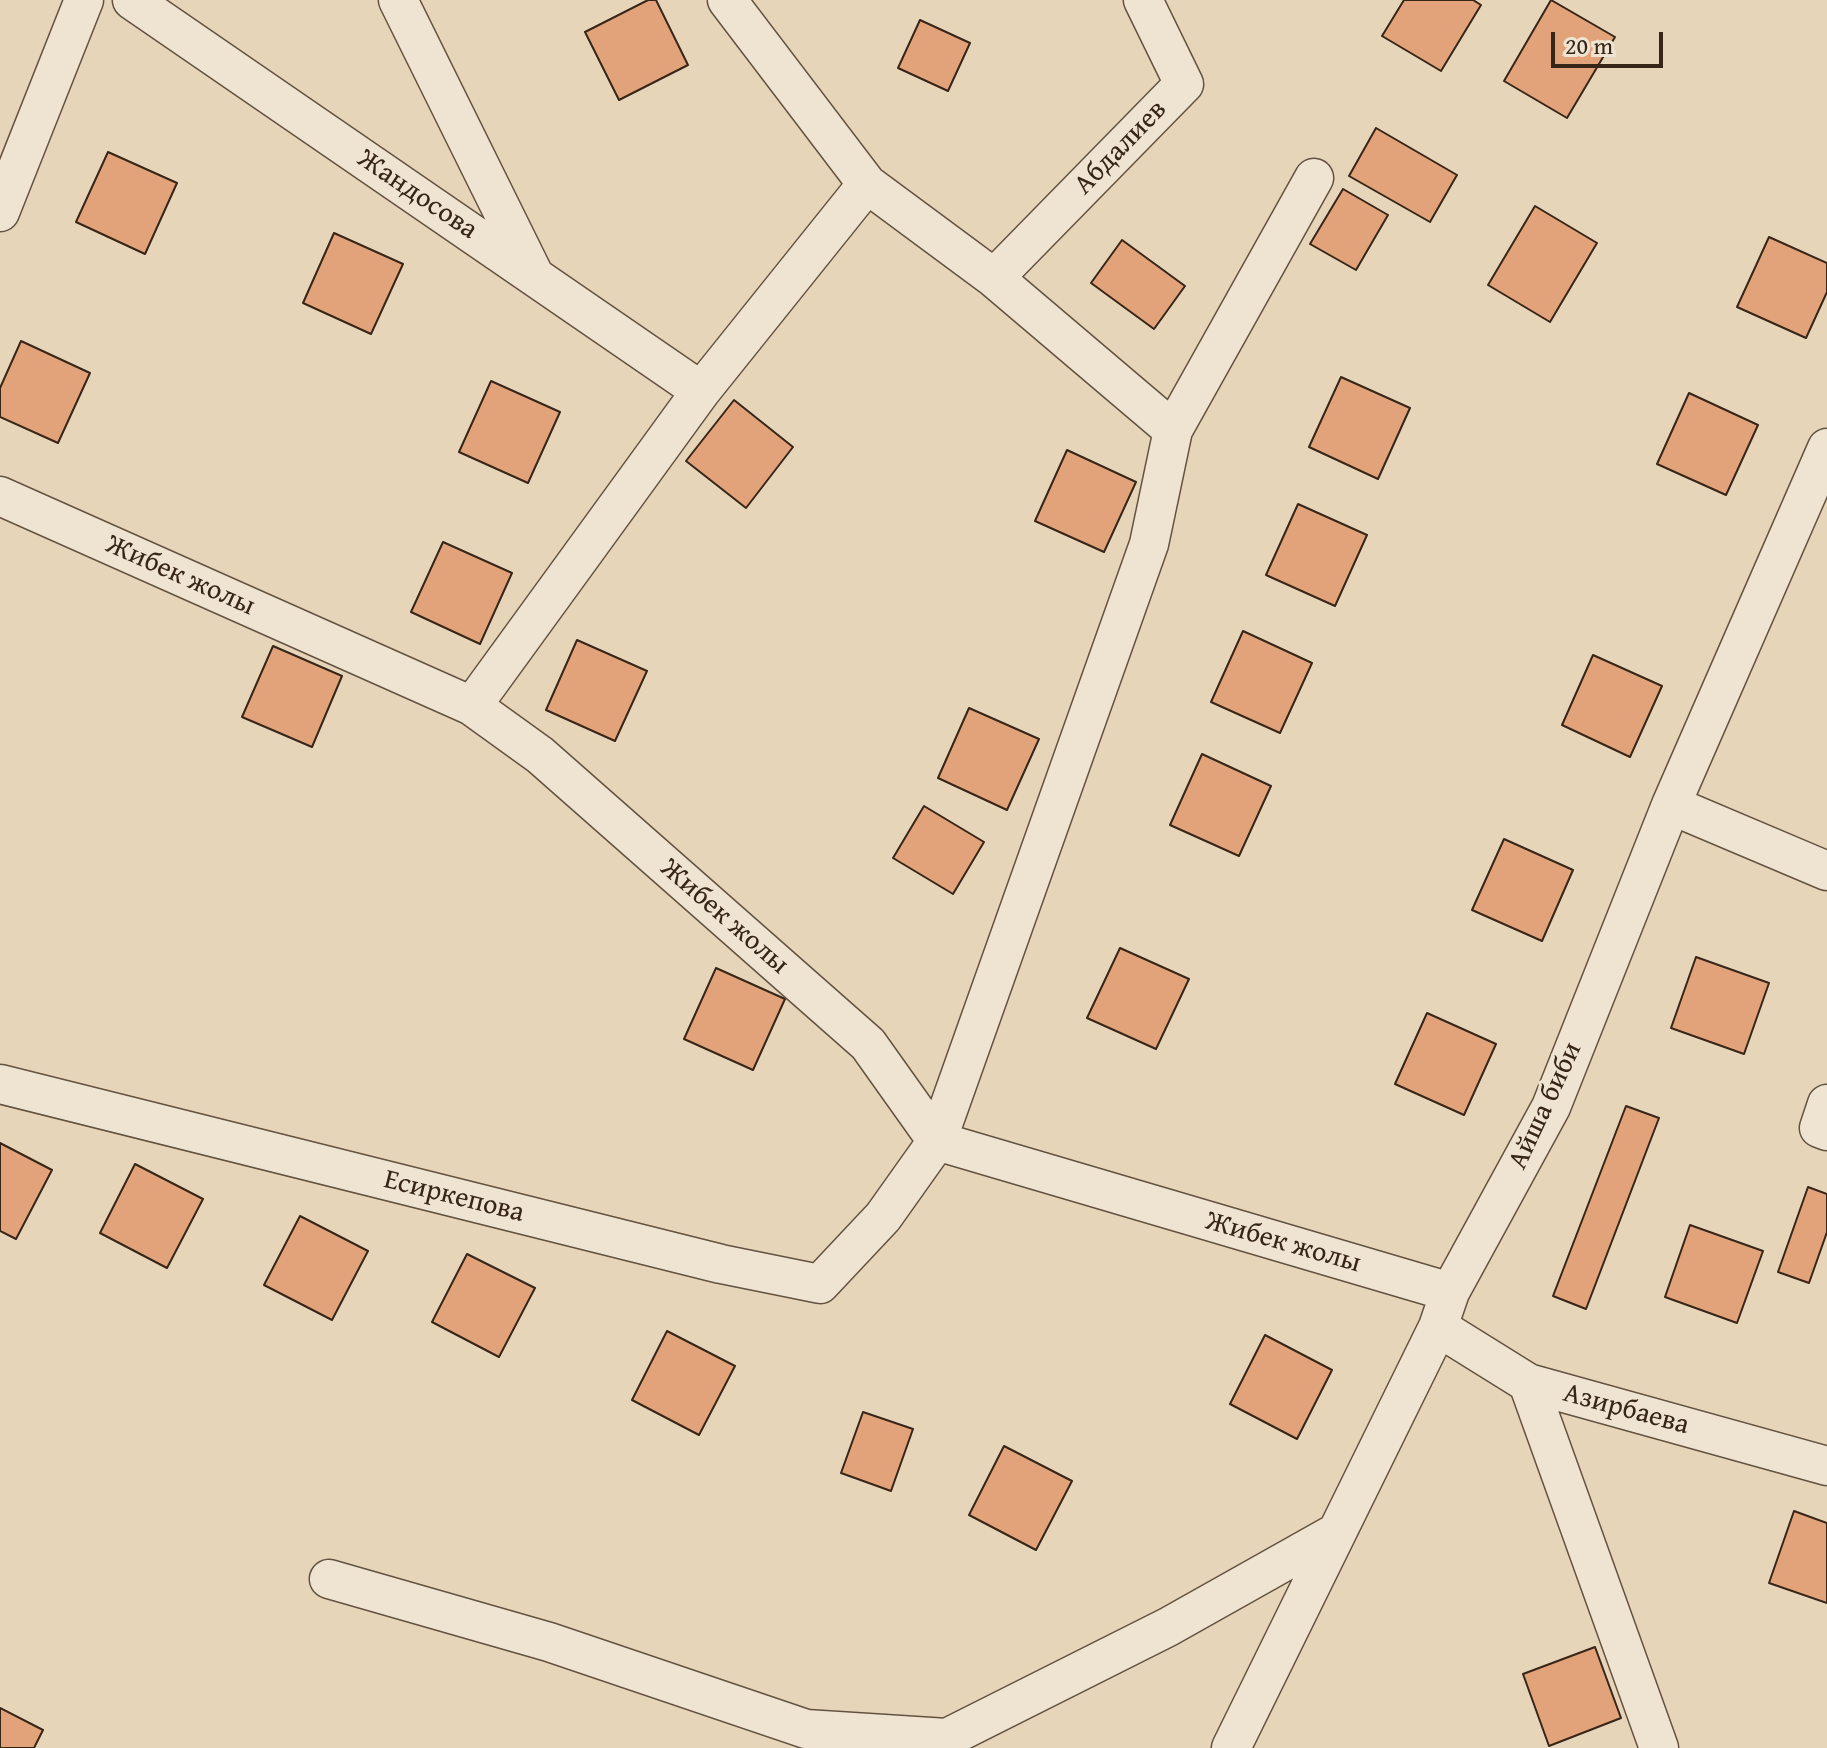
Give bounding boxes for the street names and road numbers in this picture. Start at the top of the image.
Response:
street label: Абдалиев [1068,94,1174,202]
street label: Жандосова [351,143,483,247]
street label: Жибек жолы [100,528,260,624]
street label: Жибек жолы [653,852,795,982]
street label: Айша биби [1502,1037,1590,1175]
street label: Есиркепова [380,1163,528,1231]
street label: Жибек жолы [1202,1205,1364,1281]
street label: Азирбаева [1559,1377,1693,1443]

